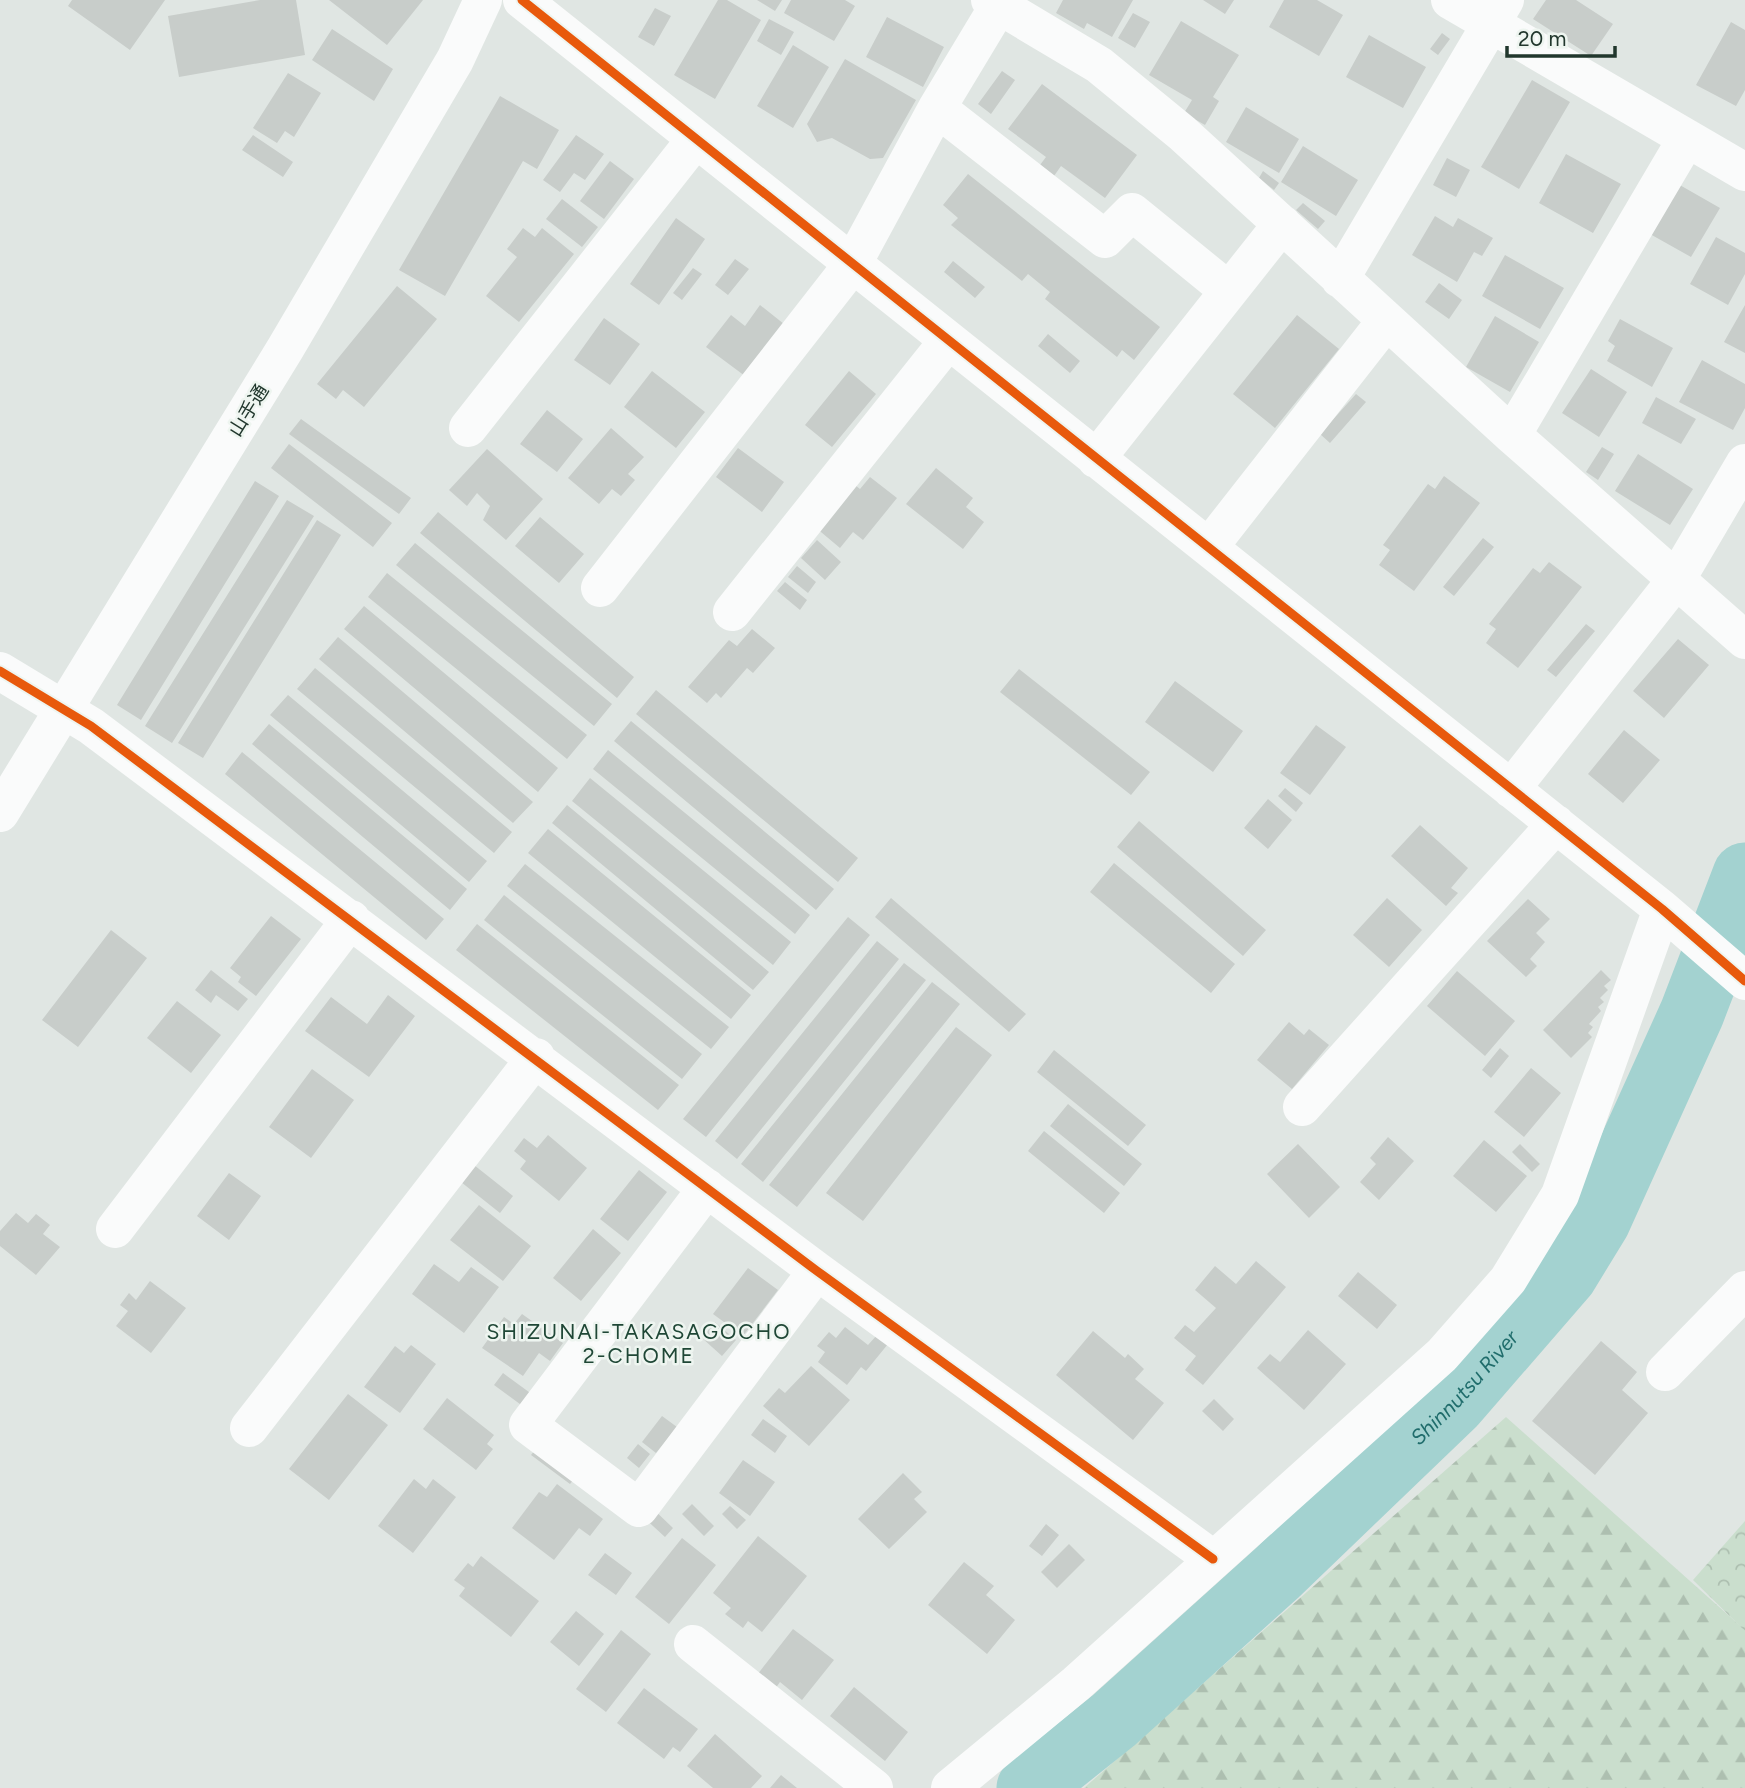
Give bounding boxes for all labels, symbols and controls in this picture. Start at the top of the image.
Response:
scale bar [1507,14,1616,58]
text: 20 m [1518,26,1566,51]
street label: 山手通 [224,380,273,441]
district label: SHIZUNAI-TAKASAGOCHO 2-CHOME [486,1319,792,1368]
water label: Shinnutsu River [1405,1325,1524,1450]

